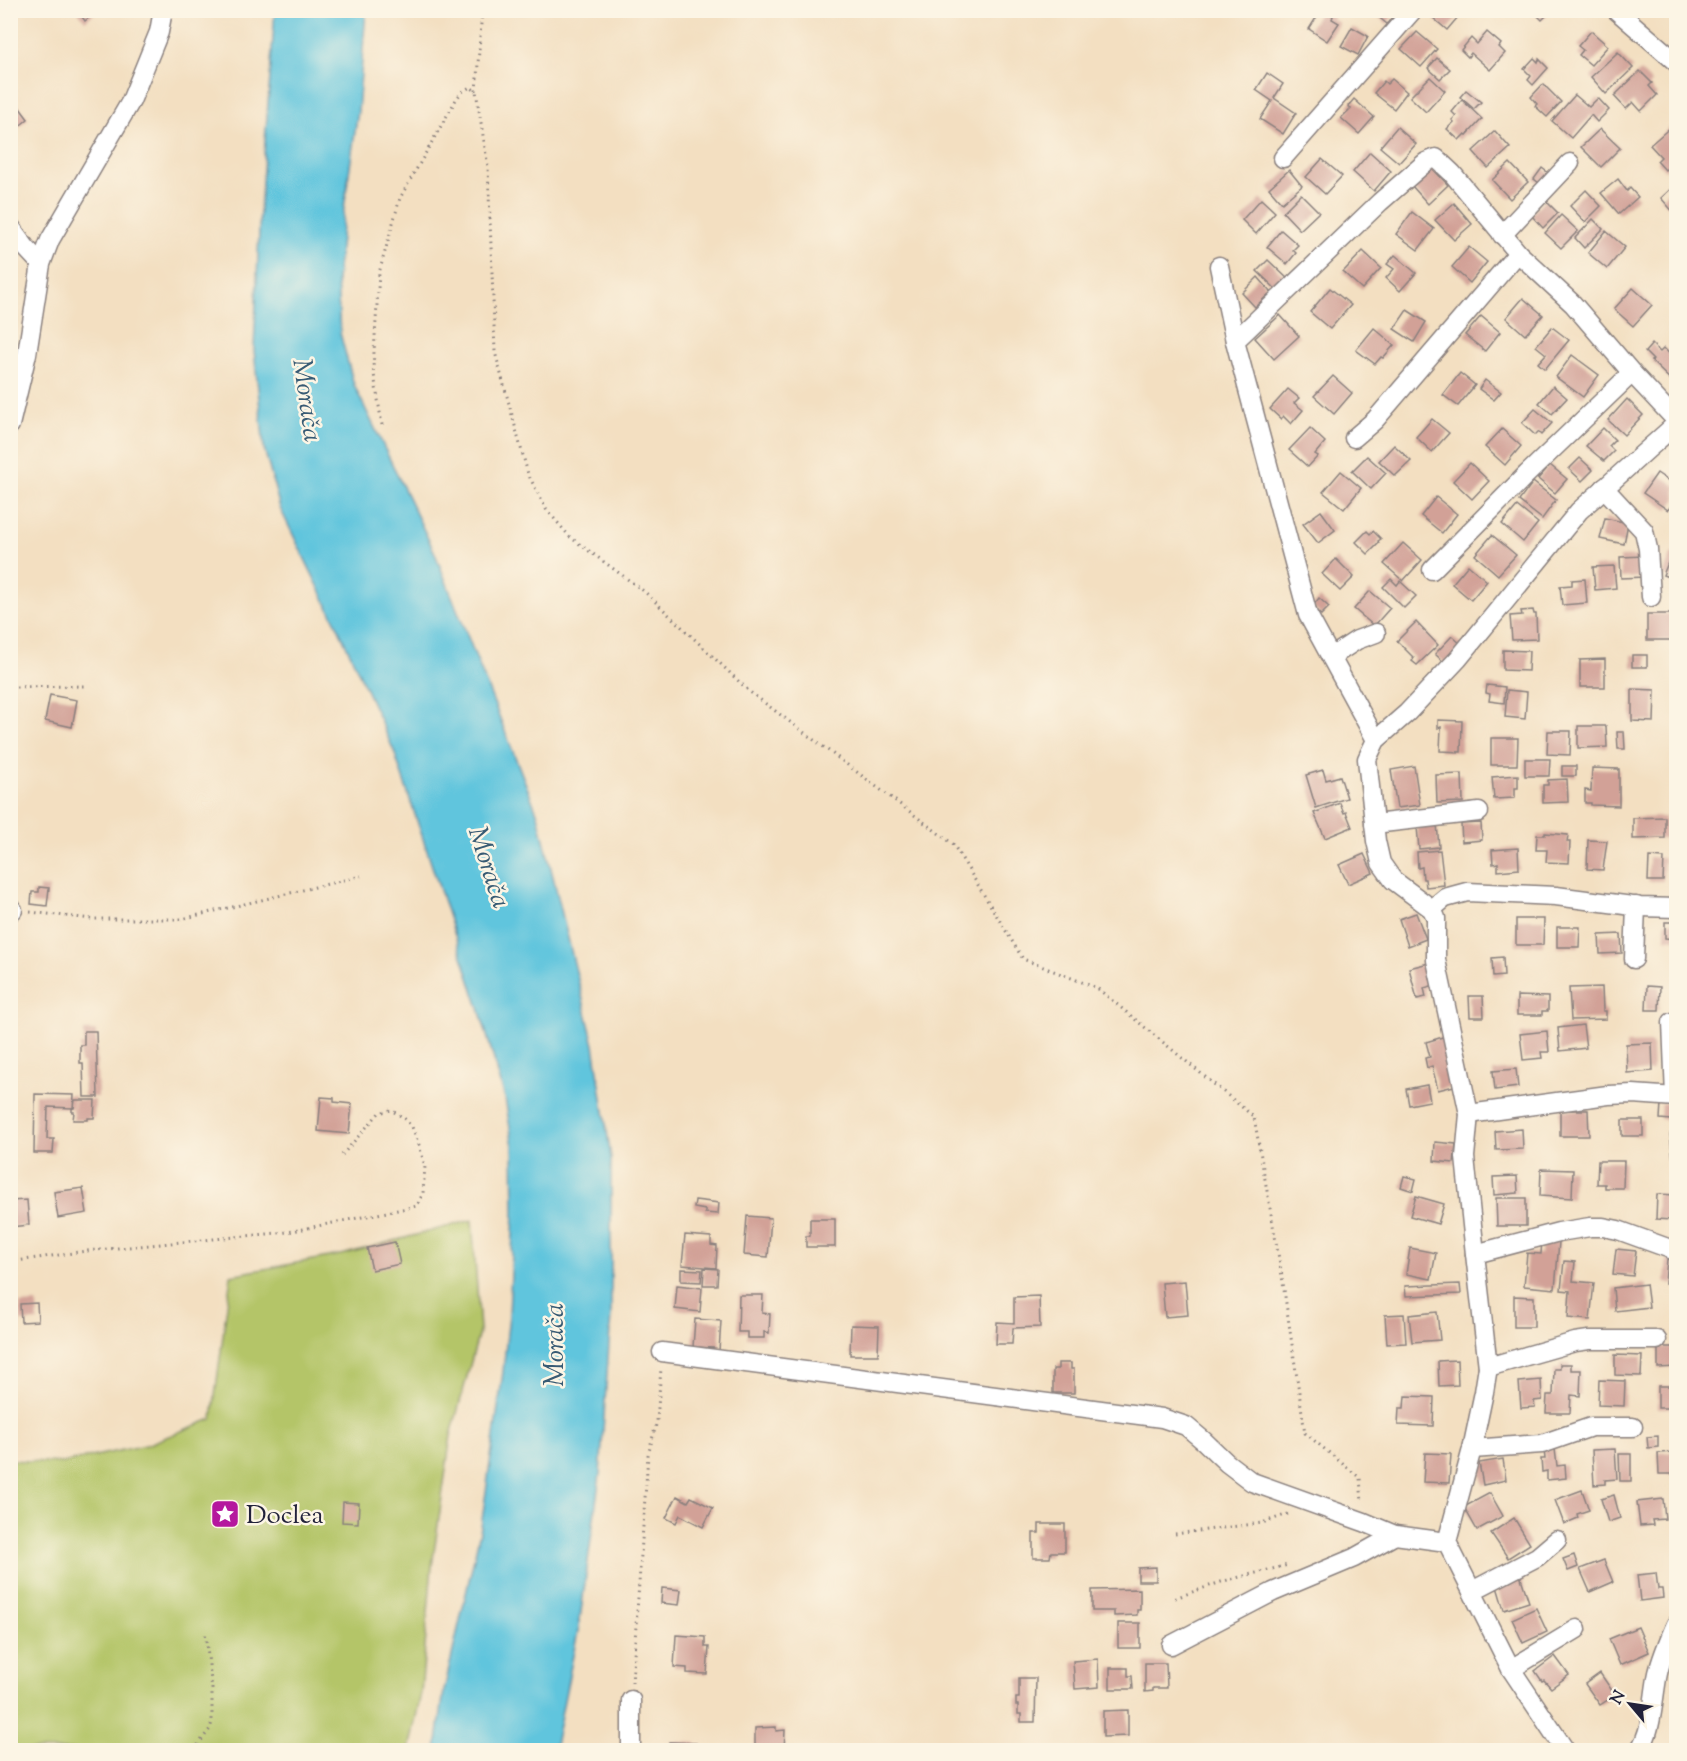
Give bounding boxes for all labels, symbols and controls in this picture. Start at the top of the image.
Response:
water label: Morača [280,356,331,444]
water label: Morača [456,822,519,914]
water label: Morača [537,1303,576,1387]
place icon: Doclea [209,1498,241,1530]
place label: Doclea [246,1498,324,1535]
north arrow [1600,1674,1660,1734]
text: N [1606,1687,1632,1709]

